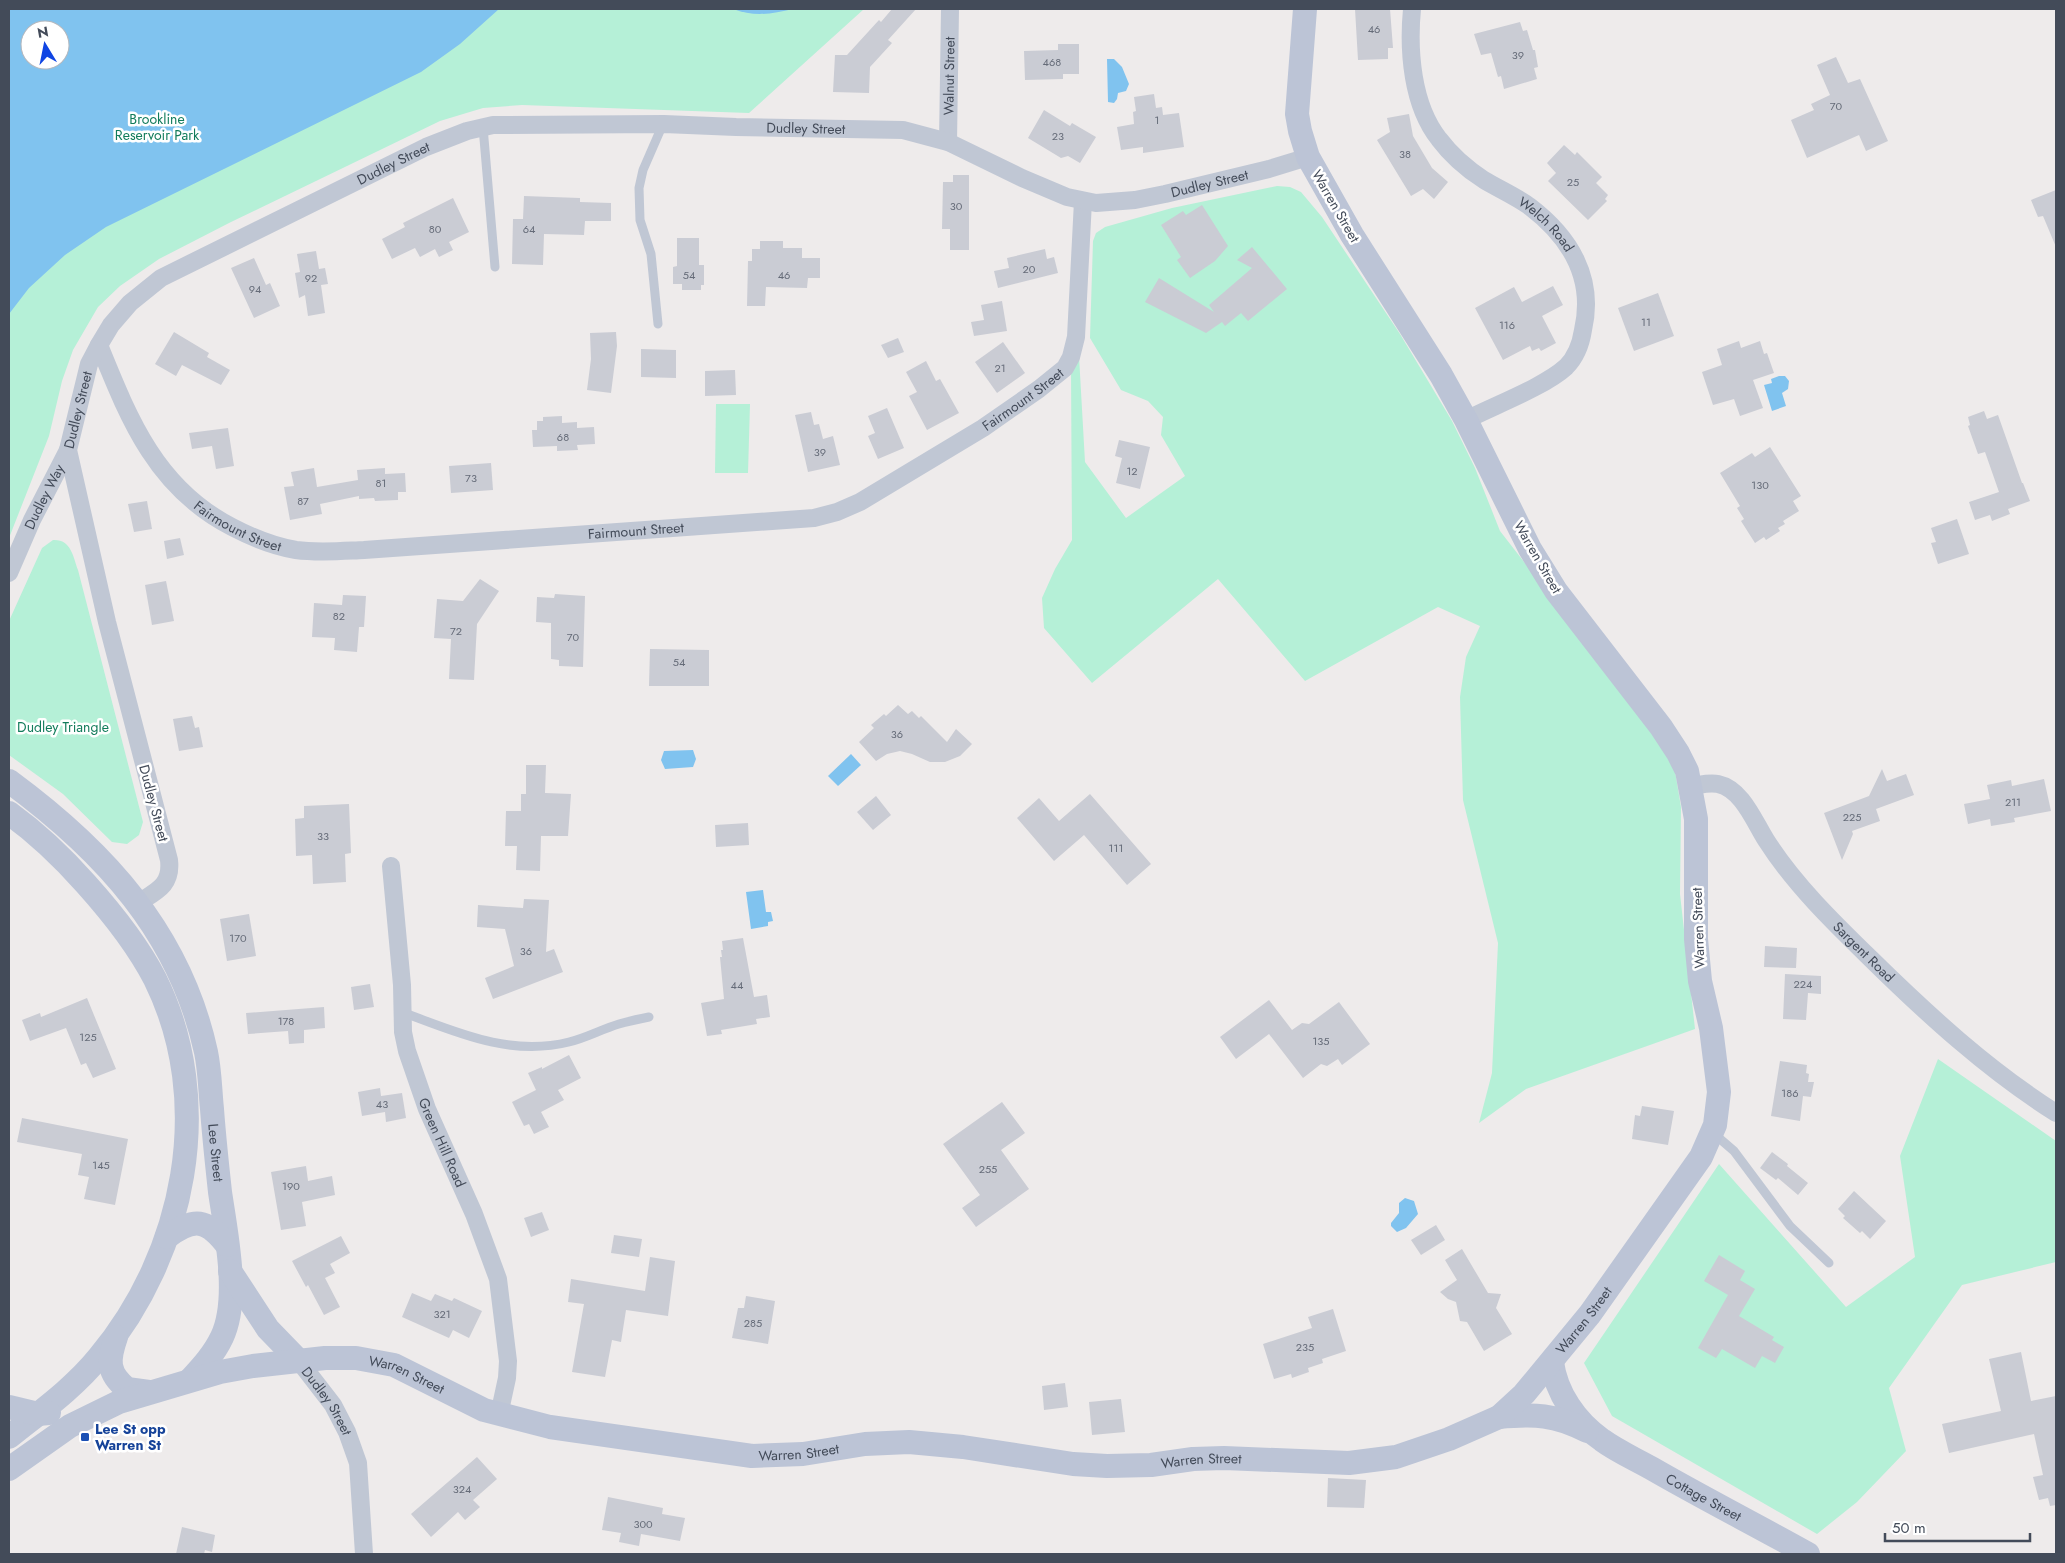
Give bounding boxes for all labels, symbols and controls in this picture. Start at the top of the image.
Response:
north arrow [20,20,70,70]
text: N [36,21,50,43]
house number: 46 [1368,21,1380,37]
street label: Walnut Street [938,36,960,115]
house number: 39 [1512,47,1524,63]
house number: 468 [1043,54,1061,70]
house number: 70 [1830,98,1843,114]
park label: Brookline Reservoir Park [115,109,200,145]
house number: 1 [1155,112,1159,128]
street label: Dudley Street [766,118,846,139]
house number: 23 [1052,128,1064,144]
street label: Dudley Street [353,136,433,190]
house number: 38 [1399,146,1411,162]
street label: Dudley Street [1169,164,1251,202]
street label: Warren Street [1307,166,1365,247]
house number: 25 [1567,174,1579,190]
street label: Welch Road [1515,192,1579,256]
house number: 30 [950,198,963,214]
house number: 80 [429,221,442,237]
house number: 64 [523,221,536,237]
house number: 20 [1023,261,1036,277]
house number: 54 [683,267,696,283]
house number: 46 [778,267,790,283]
house number: 92 [305,270,317,286]
house number: 94 [249,281,262,297]
house number: 11 [1641,314,1651,330]
house number: 116 [1499,317,1515,333]
house number: 21 [994,360,1006,376]
street label: Fairmount Street [978,363,1068,436]
street label: Dudley Street [59,369,97,451]
house number: 68 [557,429,569,445]
house number: 39 [814,444,826,460]
street label: Dudley Way [19,460,69,532]
house number: 12 [1126,463,1138,479]
house number: 73 [465,470,477,486]
house number: 81 [376,475,386,491]
house number: 130 [1751,477,1769,493]
house number: 87 [297,493,309,509]
street label: Fairmount Street [190,496,284,557]
street label: Fairmount Street [587,517,685,544]
street label: Warren Street [1509,517,1567,598]
house number: 82 [333,608,345,624]
house number: 72 [450,623,462,639]
house number: 70 [567,629,580,645]
house number: 54 [673,654,686,670]
park label: Dudley Triangle [17,717,109,737]
house number: 36 [891,726,903,742]
street label: Dudley Street [134,762,174,844]
house number: 211 [2005,794,2021,810]
house number: 225 [1843,809,1861,825]
house number: 33 [317,828,329,844]
house number: 111 [1109,840,1123,856]
street label: Warren Street [1687,887,1709,969]
street label: Sargent Road [1828,917,1899,987]
house number: 170 [229,930,247,946]
house number: 36 [520,943,532,959]
house number: 224 [1794,976,1813,992]
house number: 44 [731,977,744,993]
house number: 178 [278,1013,294,1029]
house number: 125 [79,1029,97,1045]
house number: 135 [1312,1033,1330,1049]
house number: 186 [1781,1085,1799,1101]
street label: Green Hill Road [414,1095,471,1190]
house number: 43 [376,1096,388,1112]
street label: Lee Street [203,1123,229,1183]
house number: 145 [92,1157,110,1173]
house number: 255 [979,1161,997,1177]
house number: 190 [282,1178,300,1194]
street label: Warren Street [1551,1282,1617,1358]
house number: 321 [433,1306,451,1322]
house number: 285 [744,1315,762,1331]
house number: 235 [1296,1339,1314,1355]
street label: Warren Street [367,1351,448,1399]
street label: Dudley Street [297,1362,357,1438]
place label: Lee St opp Warren St [95,1419,166,1455]
marker: Lee St opp Warren St [79,1431,91,1443]
street label: Warren Street [758,1438,841,1466]
street label: Warren Street [1160,1448,1242,1473]
street label: Cottage Street [1662,1468,1746,1526]
house number: 324 [453,1481,472,1497]
scale bar [1885,1510,2030,1542]
house number: 300 [633,1516,653,1532]
text: 50 m [1892,1517,1926,1539]

